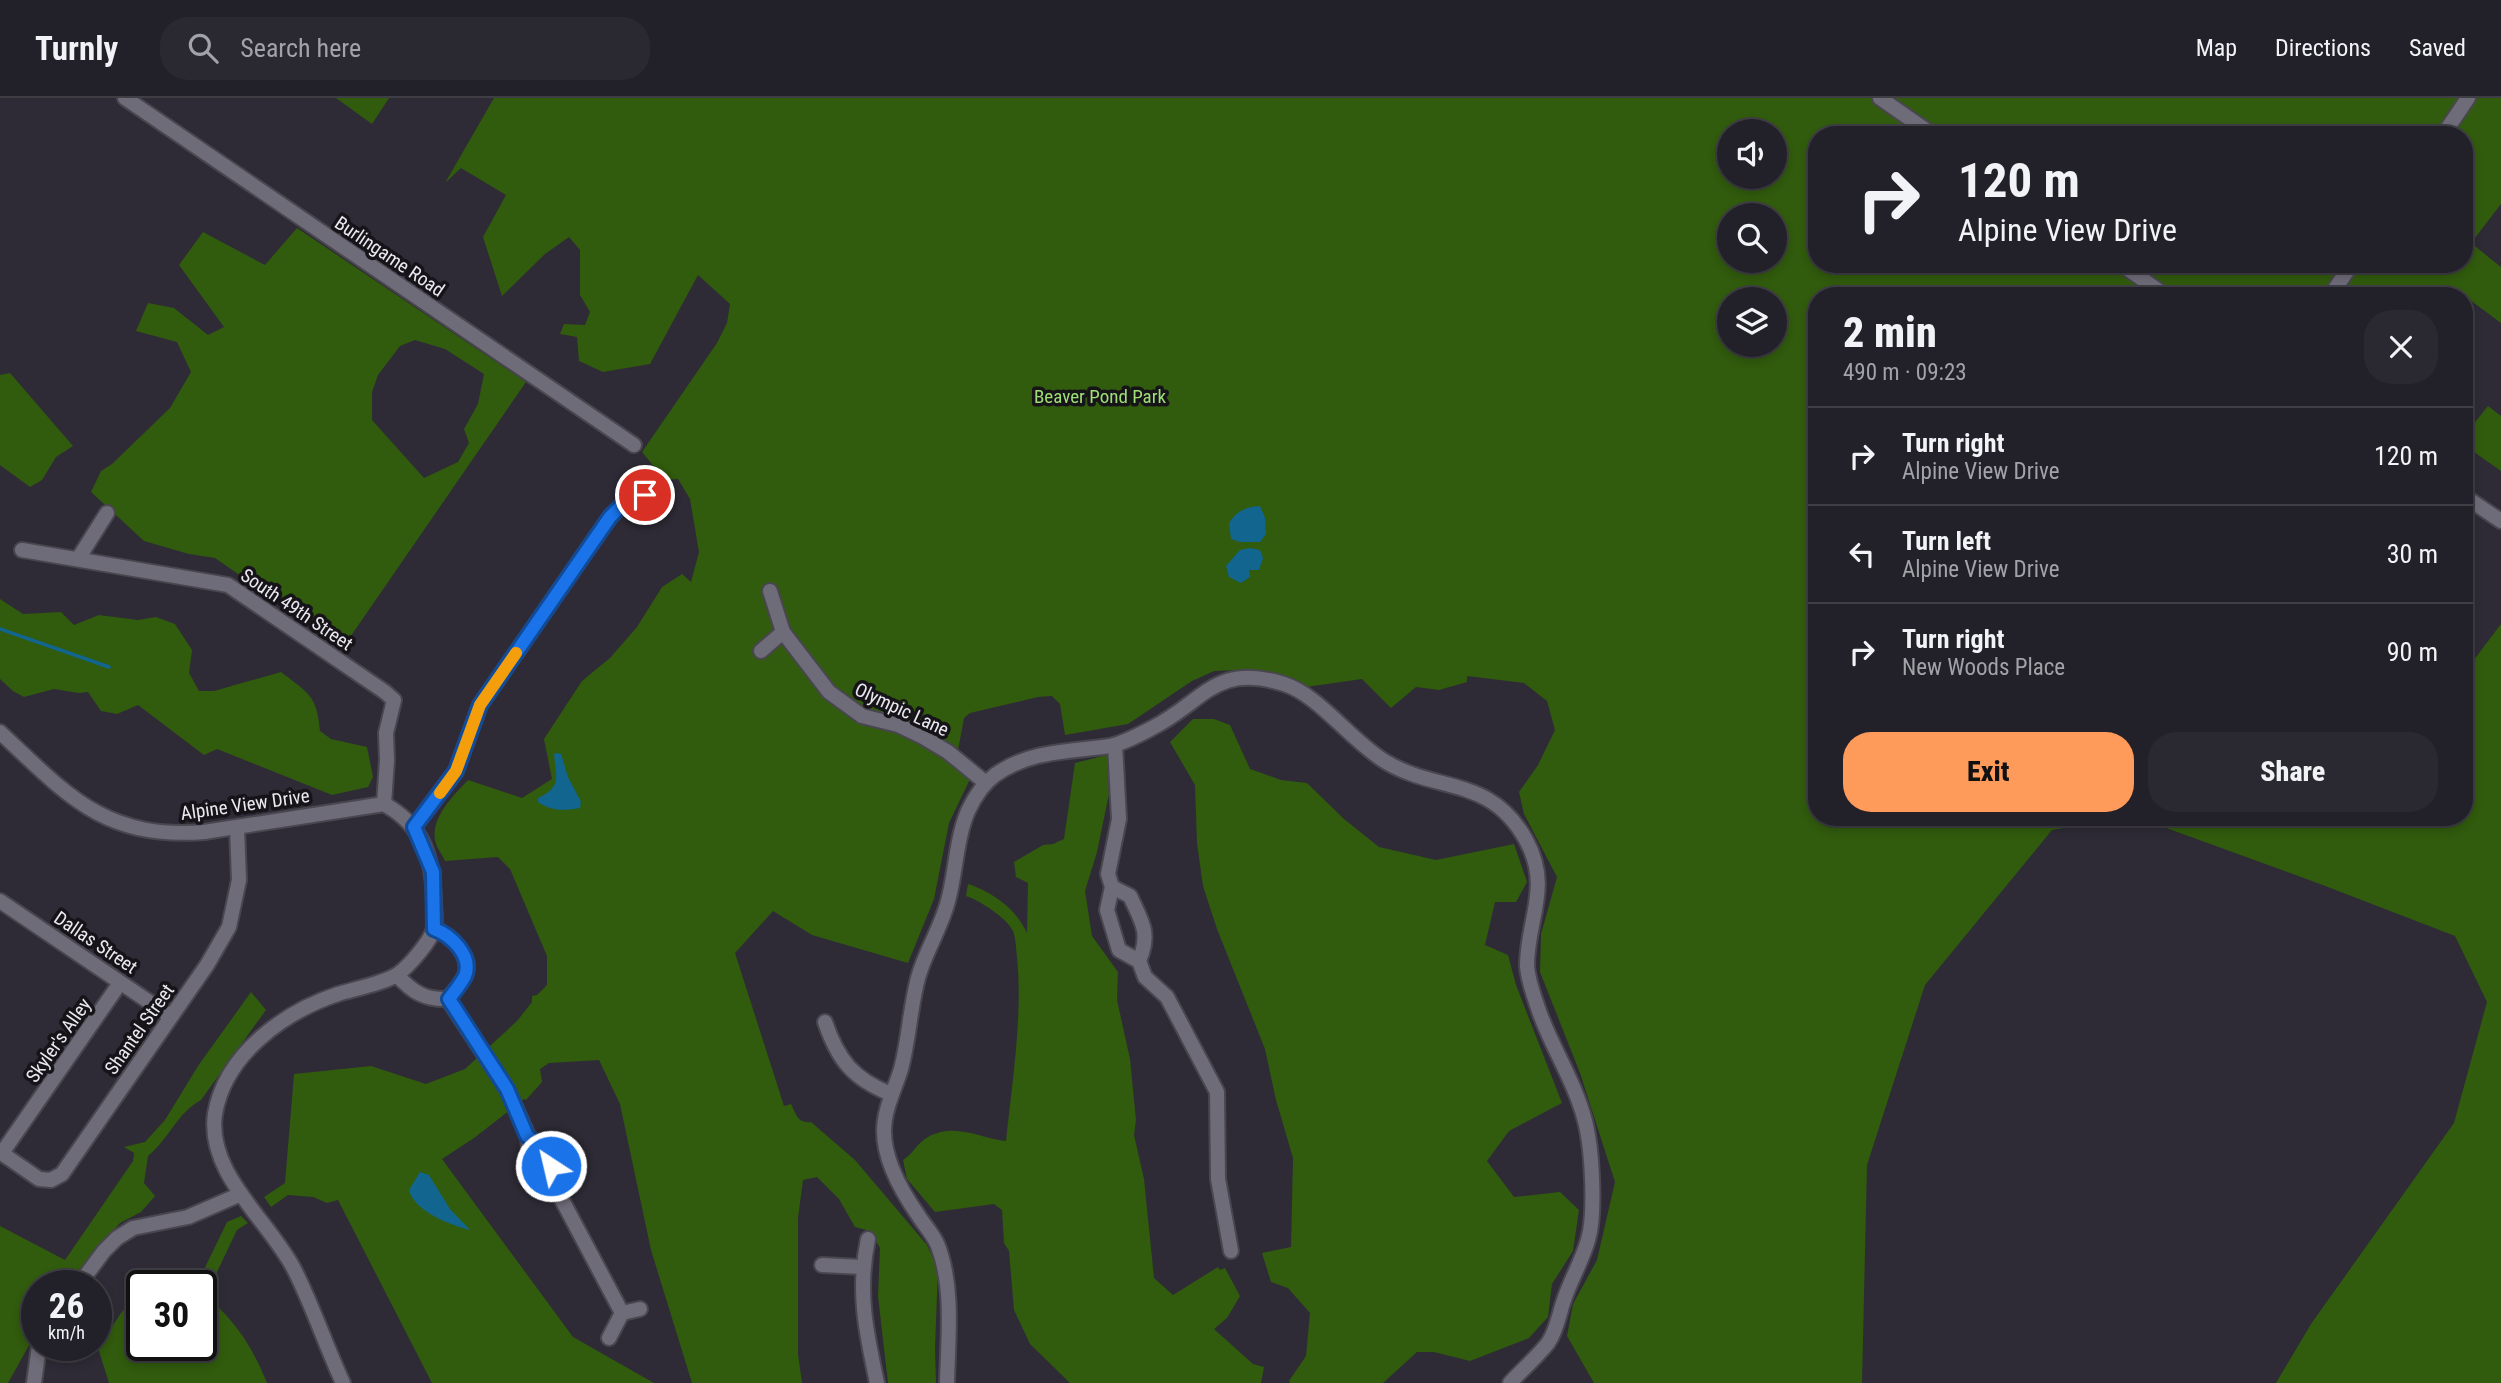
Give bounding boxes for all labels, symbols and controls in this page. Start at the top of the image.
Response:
search box [160,17,650,80]
text: Turnly [35,29,118,68]
icon: search [184,29,222,67]
text: Search here [240,33,361,63]
text: Map [2196,34,2237,62]
text: Directions [2275,34,2371,62]
text: Saved [2409,34,2466,62]
map controls [1717,119,1787,357]
button: sound [1717,119,1787,189]
text: 120 m [1958,152,2080,209]
icon: right [1843,154,1934,245]
button: search [1717,203,1787,273]
street label: Burlingame Road [330,211,449,302]
text: Alpine View Drive [1958,211,2177,249]
button: layers [1717,287,1787,357]
text: 2 min [1843,308,1937,357]
button: close [2364,310,2438,384]
text: 490 m · 09:23 [1843,359,1967,386]
park label: Beaver Pond Park [1034,385,1166,408]
text: Turn right [1902,428,2004,458]
icon: right [1843,437,1881,475]
text: 120 m [2374,441,2438,471]
text: Alpine View Drive [1902,458,2059,485]
pin [615,465,675,525]
icon: arrive [626,476,664,514]
text: Turn left [1902,526,1991,556]
icon: left [1843,535,1881,573]
text: 30 m [2387,539,2438,569]
text: Alpine View Drive [1902,556,2059,583]
street label: South 49th Street [236,563,357,655]
text: Turn right [1902,624,2004,654]
icon: right [1843,633,1881,671]
text: 90 m [2387,637,2438,667]
text: New Woods Place [1902,654,2065,681]
street label: Olympic Lane [851,678,953,741]
button: Exit [1843,732,2134,812]
button: Share [2148,732,2438,812]
street label: Alpine View Drive [179,784,311,825]
street label: Dallas Street [50,906,142,979]
street label: Shantel Street [100,980,179,1079]
street label: Skyler's Alley [21,994,96,1087]
position arrow [514,1129,588,1203]
speed limit sign: 30 [126,1270,217,1361]
text: 26 [49,1286,84,1327]
text: km/h [48,1322,85,1343]

